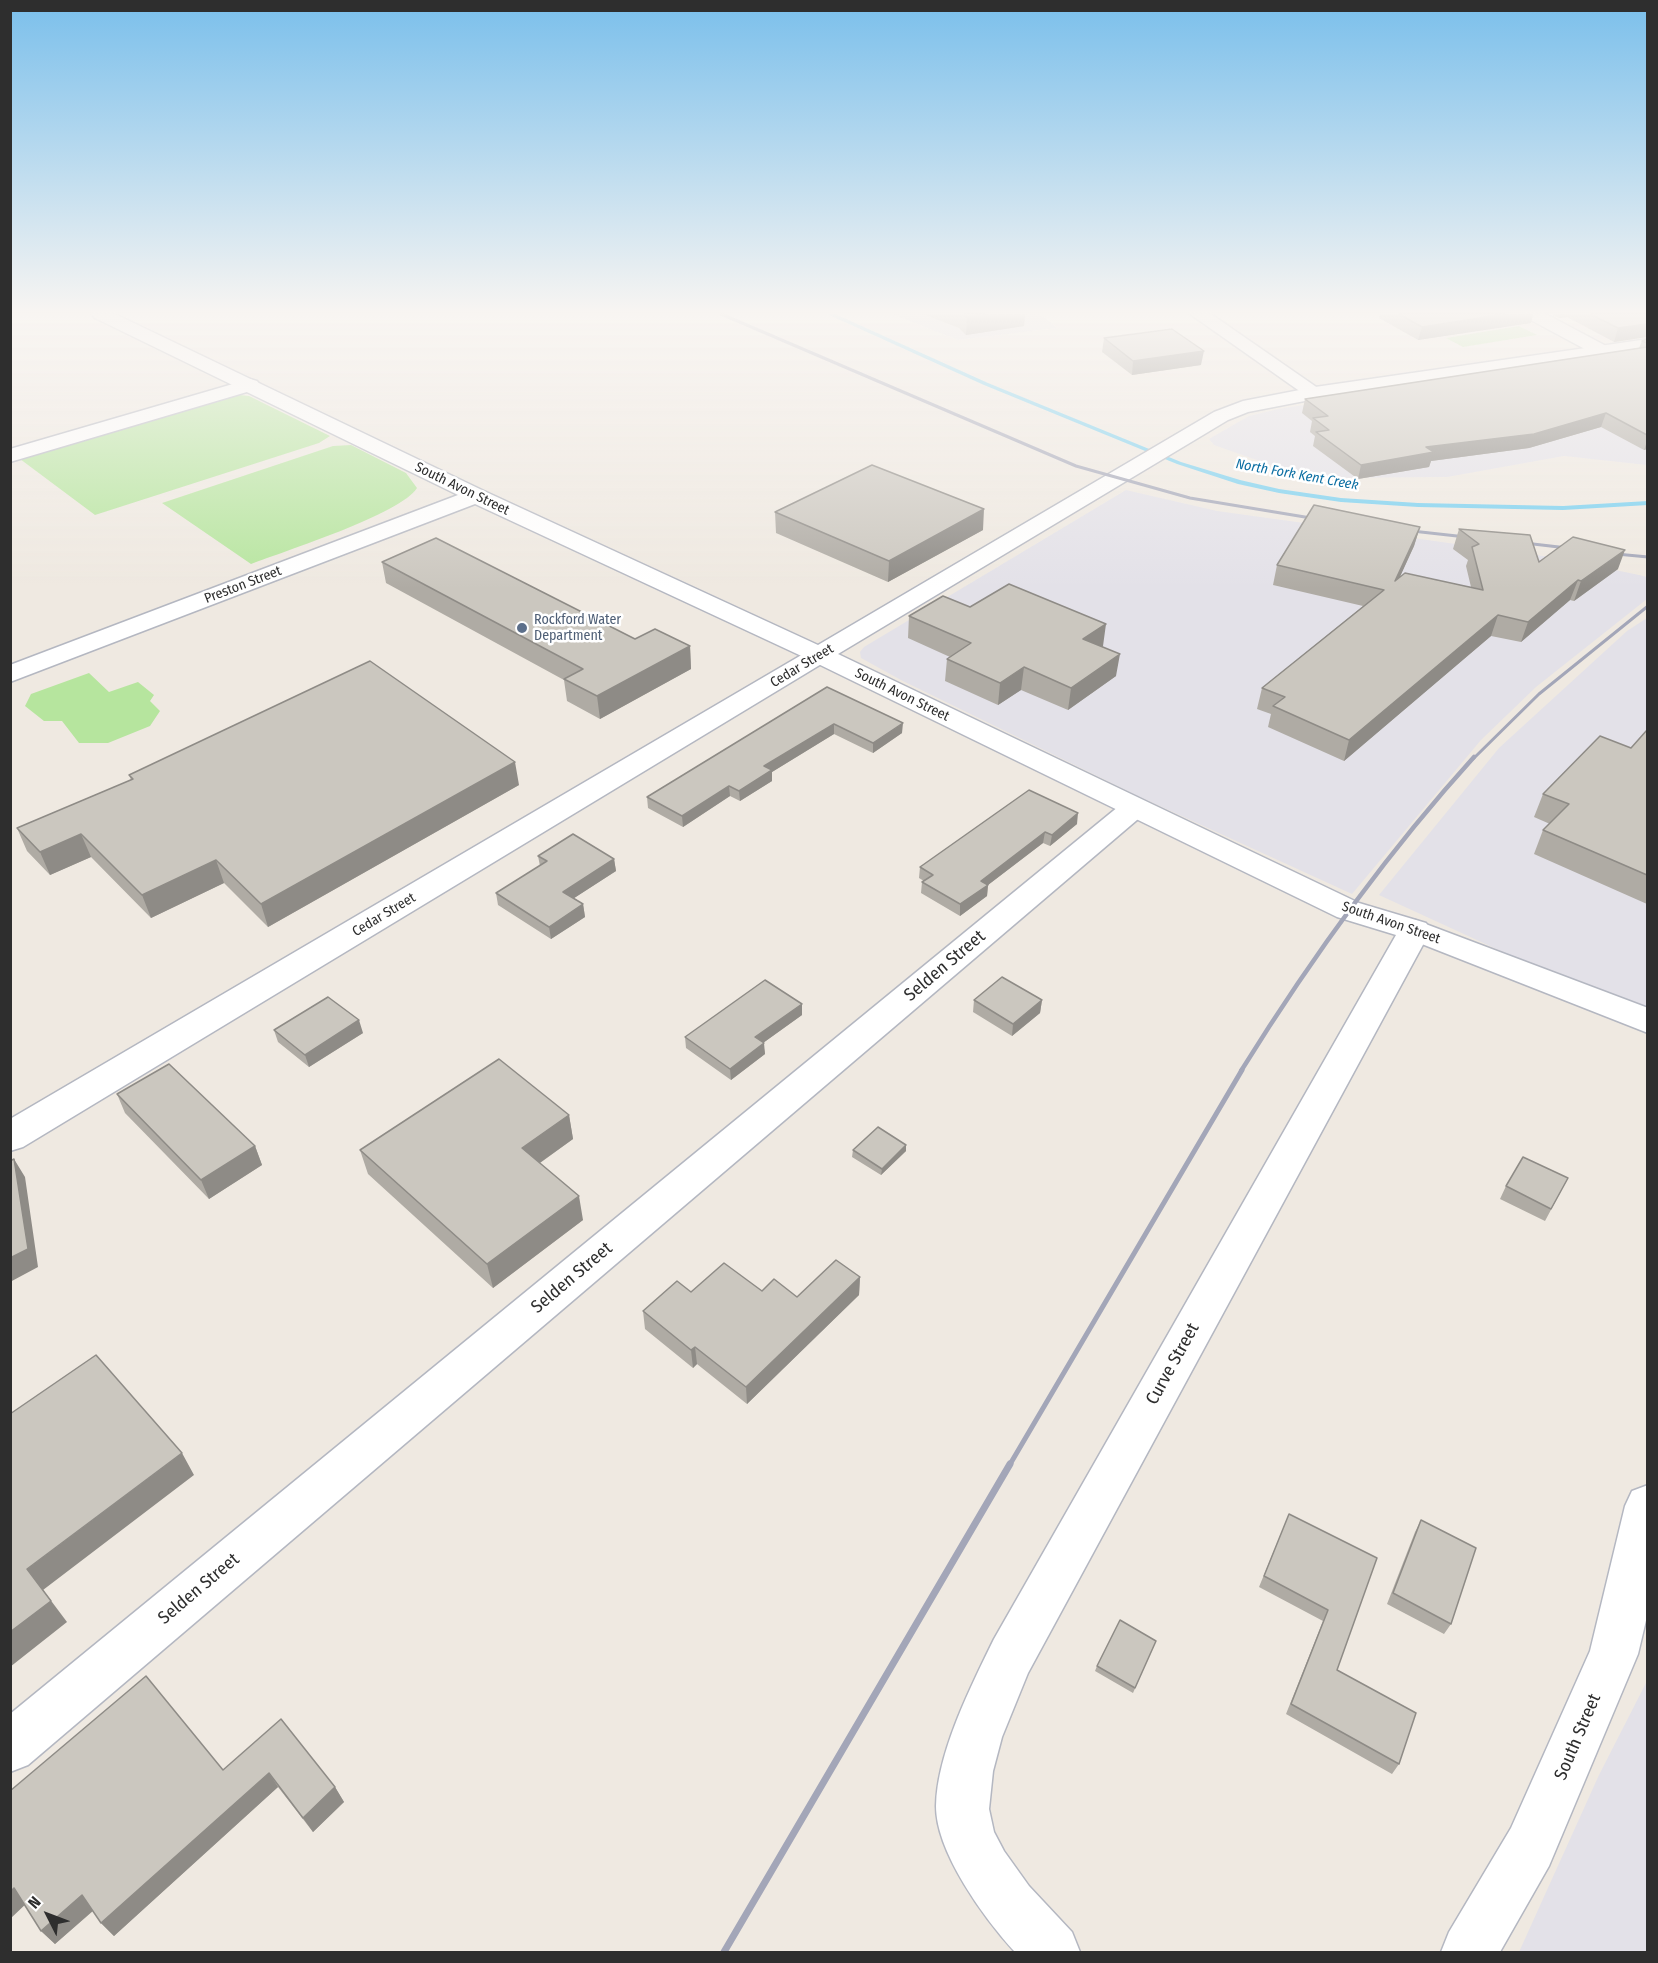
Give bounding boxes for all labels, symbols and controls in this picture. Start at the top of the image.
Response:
water label: North Fork Kent Creek [1234,456,1360,494]
street label: South Avon Street [412,459,512,519]
street label: Preston Street [202,563,284,607]
place label: Rockford Water Department [534,612,621,644]
marker: Rockford Water Department [515,621,529,635]
street label: Cedar Street [767,641,837,691]
street label: South Avon Street [852,665,952,725]
street label: Cedar Street [349,890,419,940]
street label: South Avon Street [1340,898,1442,948]
street label: Selden Street [900,926,990,1006]
street label: Selden Street [527,1238,617,1318]
street label: Curve Street [1142,1319,1204,1409]
street label: Selden Street [154,1549,244,1629]
street label: South Street [1550,1691,1606,1783]
north arrow [18,1885,78,1945]
text: N [24,1893,45,1913]

